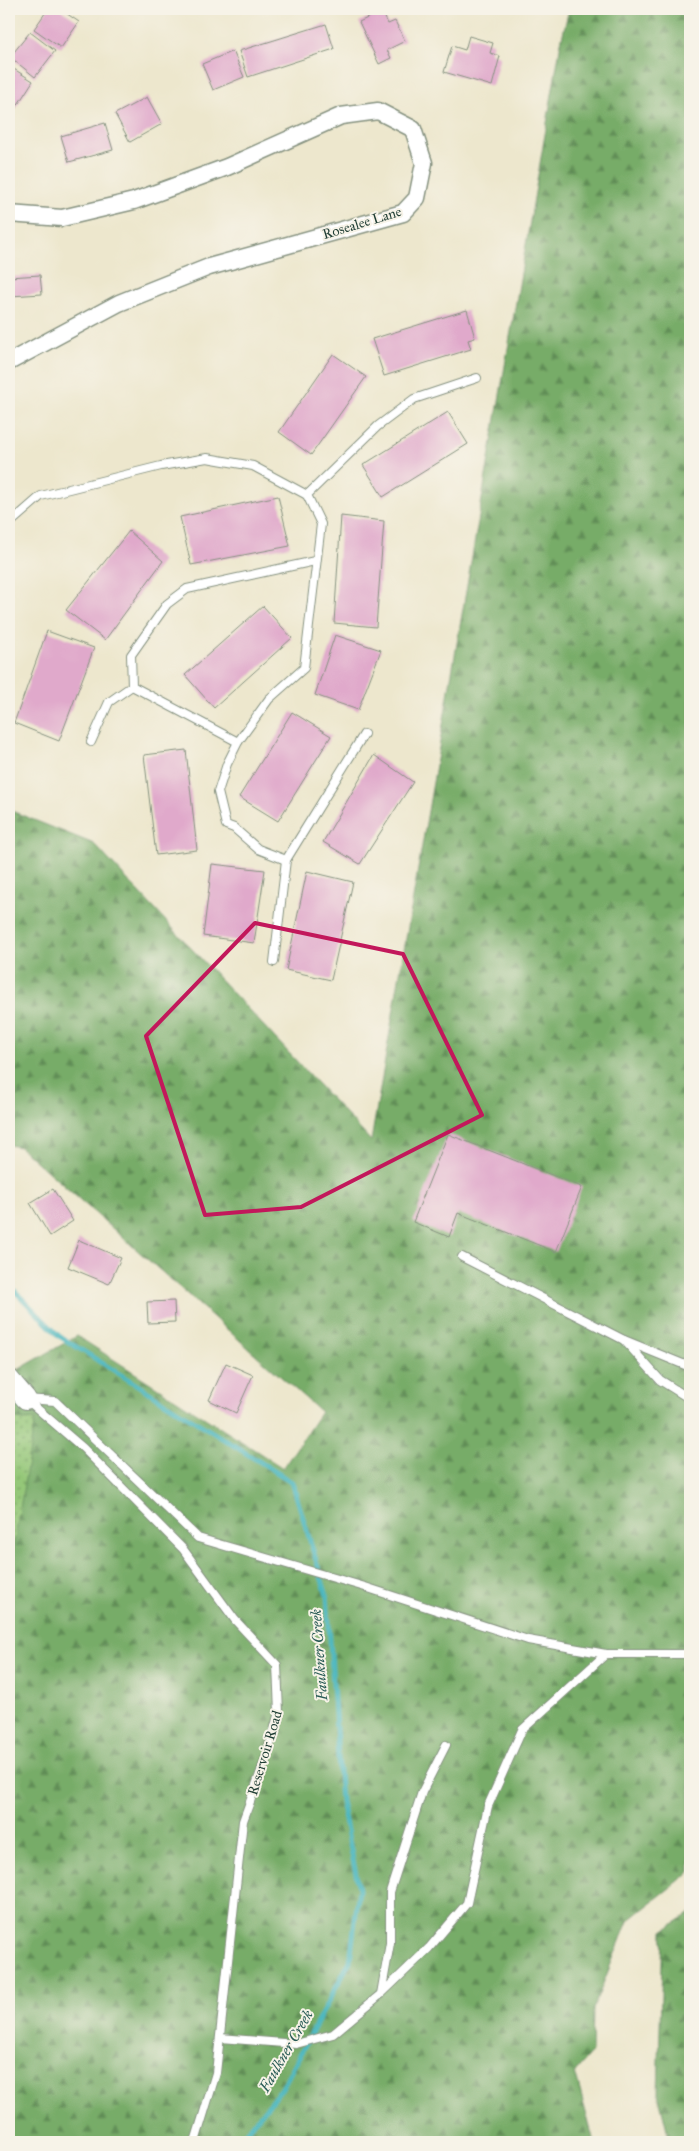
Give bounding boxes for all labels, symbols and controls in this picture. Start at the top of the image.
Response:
street label: Rosealee Lane [320,203,404,243]
water label: Faulkner Creek [307,1608,331,1702]
street label: Reservoir Road [244,1709,286,1797]
water label: Faulkner Creek [255,2007,317,2096]

